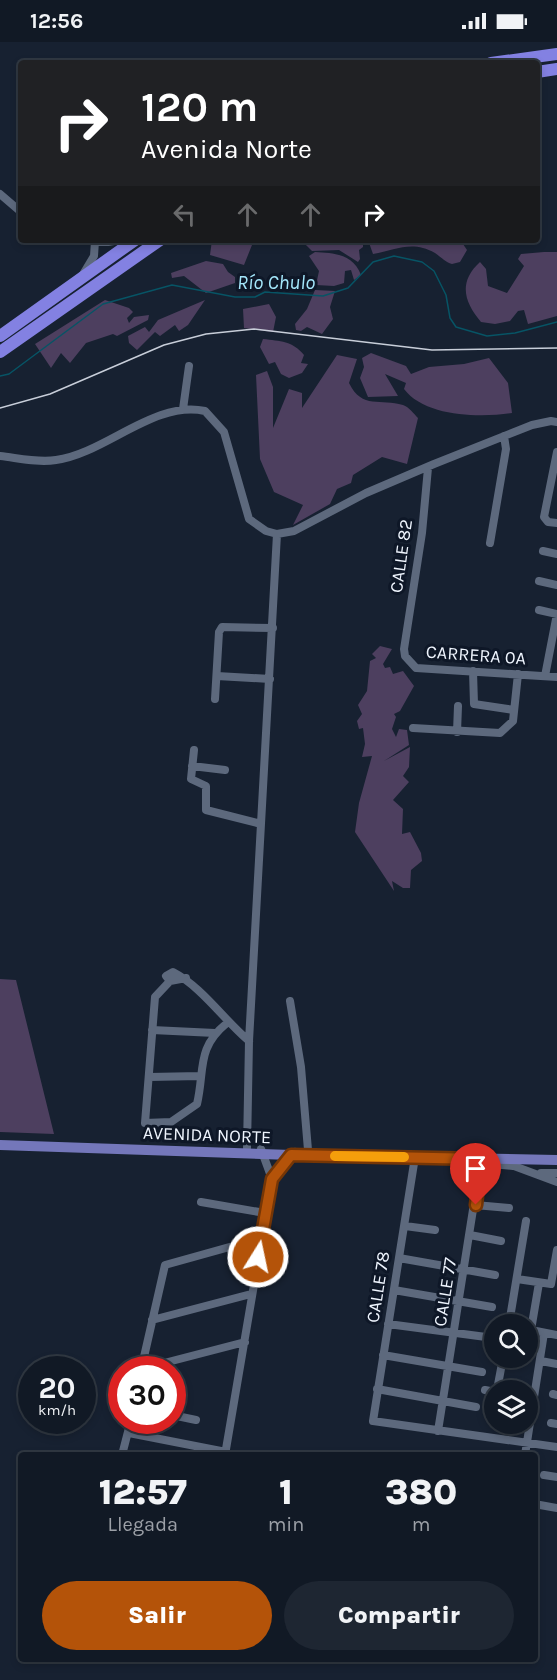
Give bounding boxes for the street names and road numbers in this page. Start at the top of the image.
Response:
street label: CALLE 82 [385,518,417,594]
street label: CARRERA 0A [425,641,527,669]
street label: AVENIDA NORTE [143,1122,271,1148]
street label: CALLE 78 [361,1250,395,1324]
street label: CALLE 77 [429,1255,461,1328]

